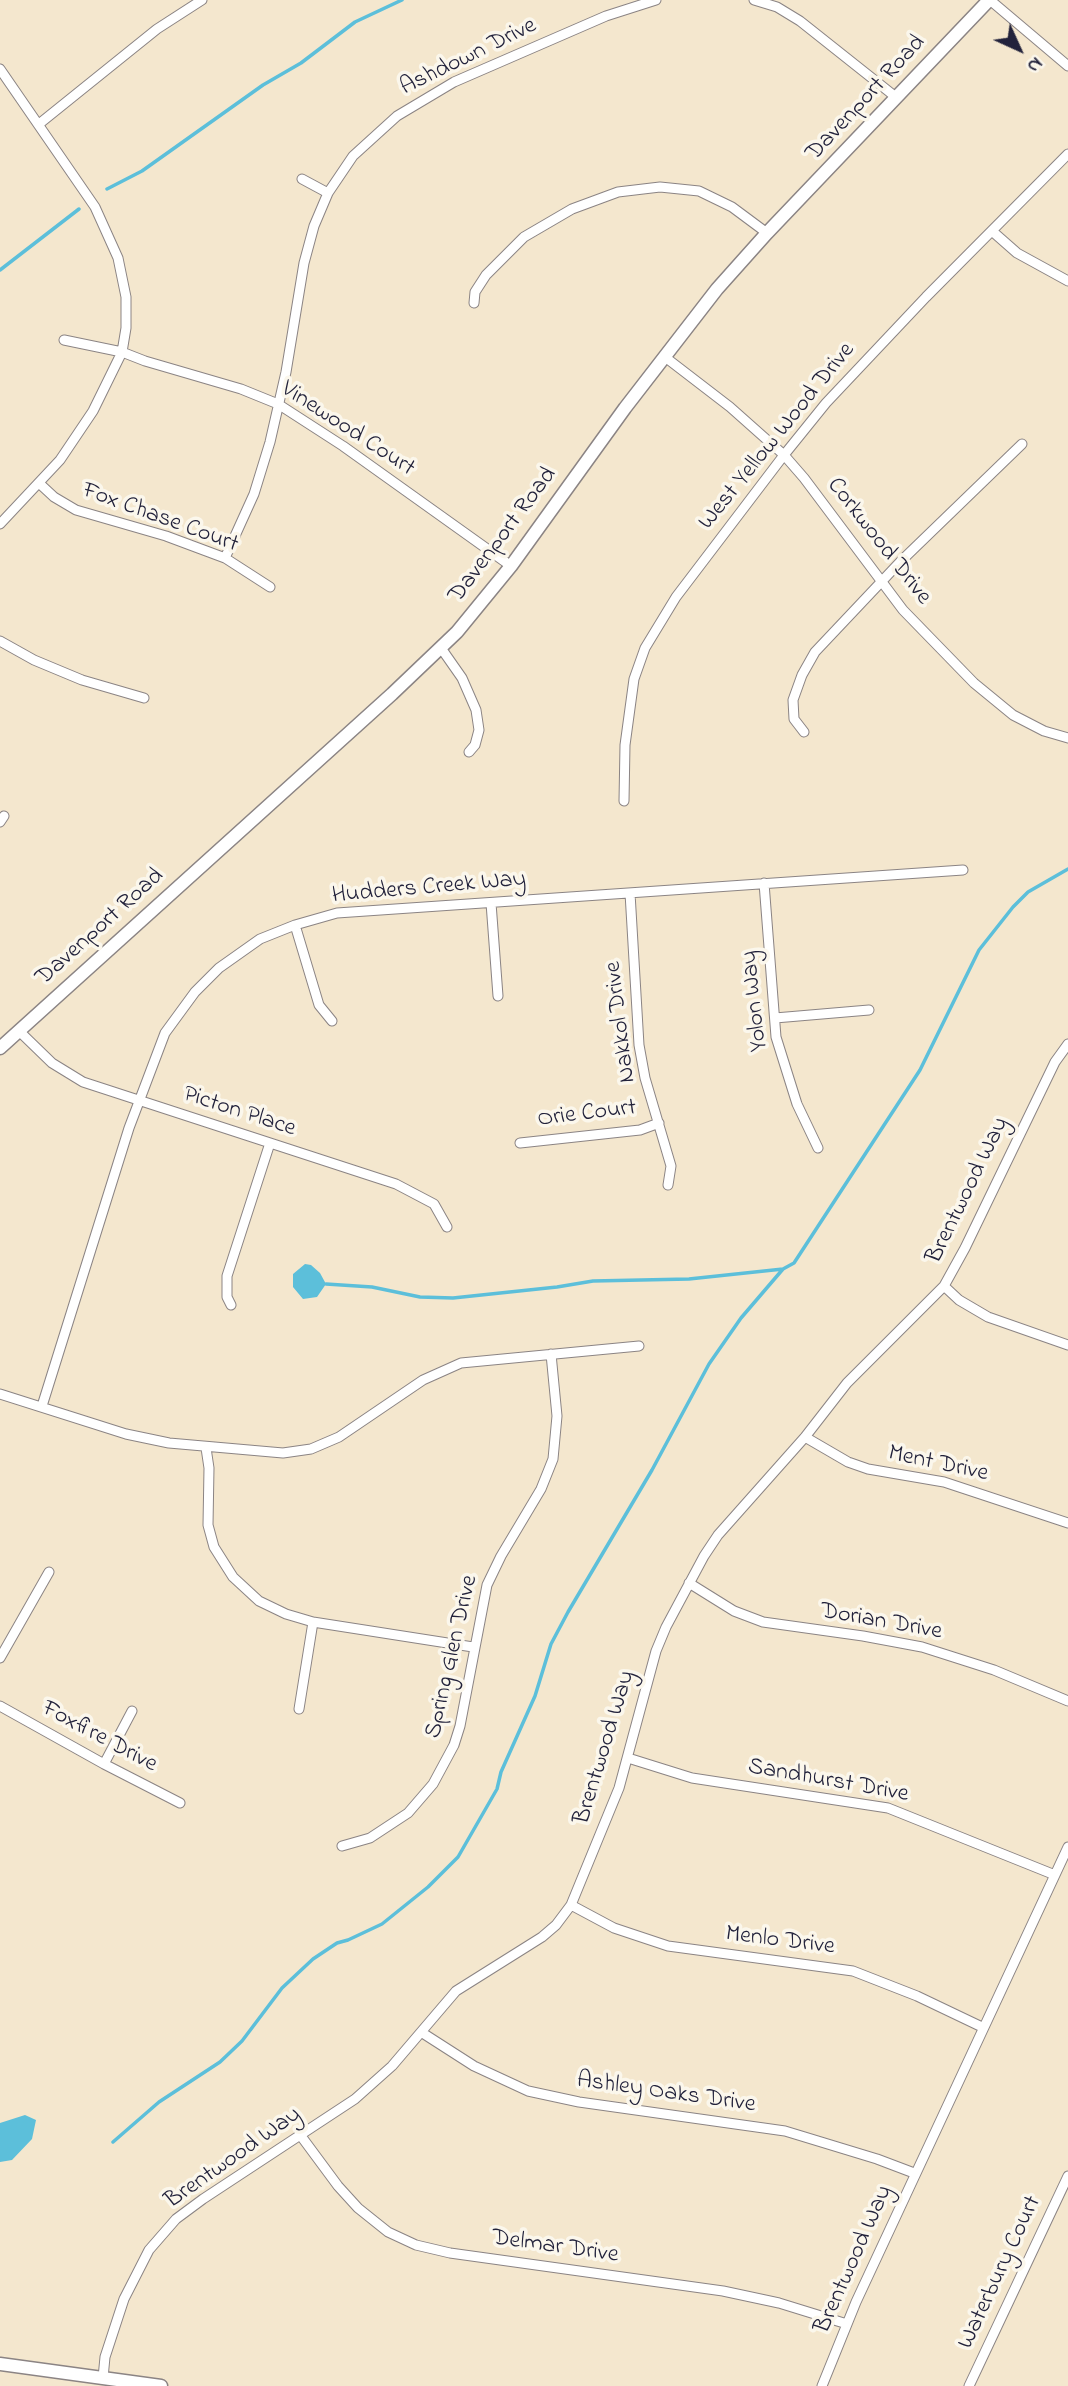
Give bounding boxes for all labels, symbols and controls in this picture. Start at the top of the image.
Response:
street label: Ashdown Drive [396,13,542,103]
north arrow [984,14,1054,84]
street label: Davenport Road [801,30,933,168]
text: N [1020,50,1048,78]
street label: West Yellow Wood Drive [694,337,862,537]
street label: Vinewood Court [275,376,419,484]
street label: Davenport Road [444,462,564,610]
street label: Corkwood Drive [819,473,937,611]
street label: Fox Chase Court [78,477,242,561]
street label: Davenport Road [31,863,171,993]
street label: Hudders Creek Way [331,866,527,912]
street label: Yolon Way [736,949,776,1053]
street label: Nakkol Drive [600,960,644,1084]
street label: Picton Place [179,1081,299,1145]
street label: Orie Court [536,1095,638,1135]
street label: Brentwood Way [921,1113,1017,1269]
street label: Ment Drive [885,1440,991,1490]
street label: Spring Glen Drive [420,1573,486,1741]
street label: Dorian Drive [818,1598,944,1648]
street label: Brentwood Way [569,1668,643,1828]
street label: Foxfire Drive [36,1696,162,1780]
street label: Sandhurst Drive [745,1754,911,1810]
street label: Menlo Drive [724,1921,836,1963]
street label: Ashley Oaks Drive [575,2067,757,2121]
street label: Brentwood Way [161,2102,307,2216]
street label: Brentwood Way [809,2181,901,2339]
street label: Waterbury Court [953,2192,1049,2354]
street label: Delmar Drive [490,2225,620,2271]

